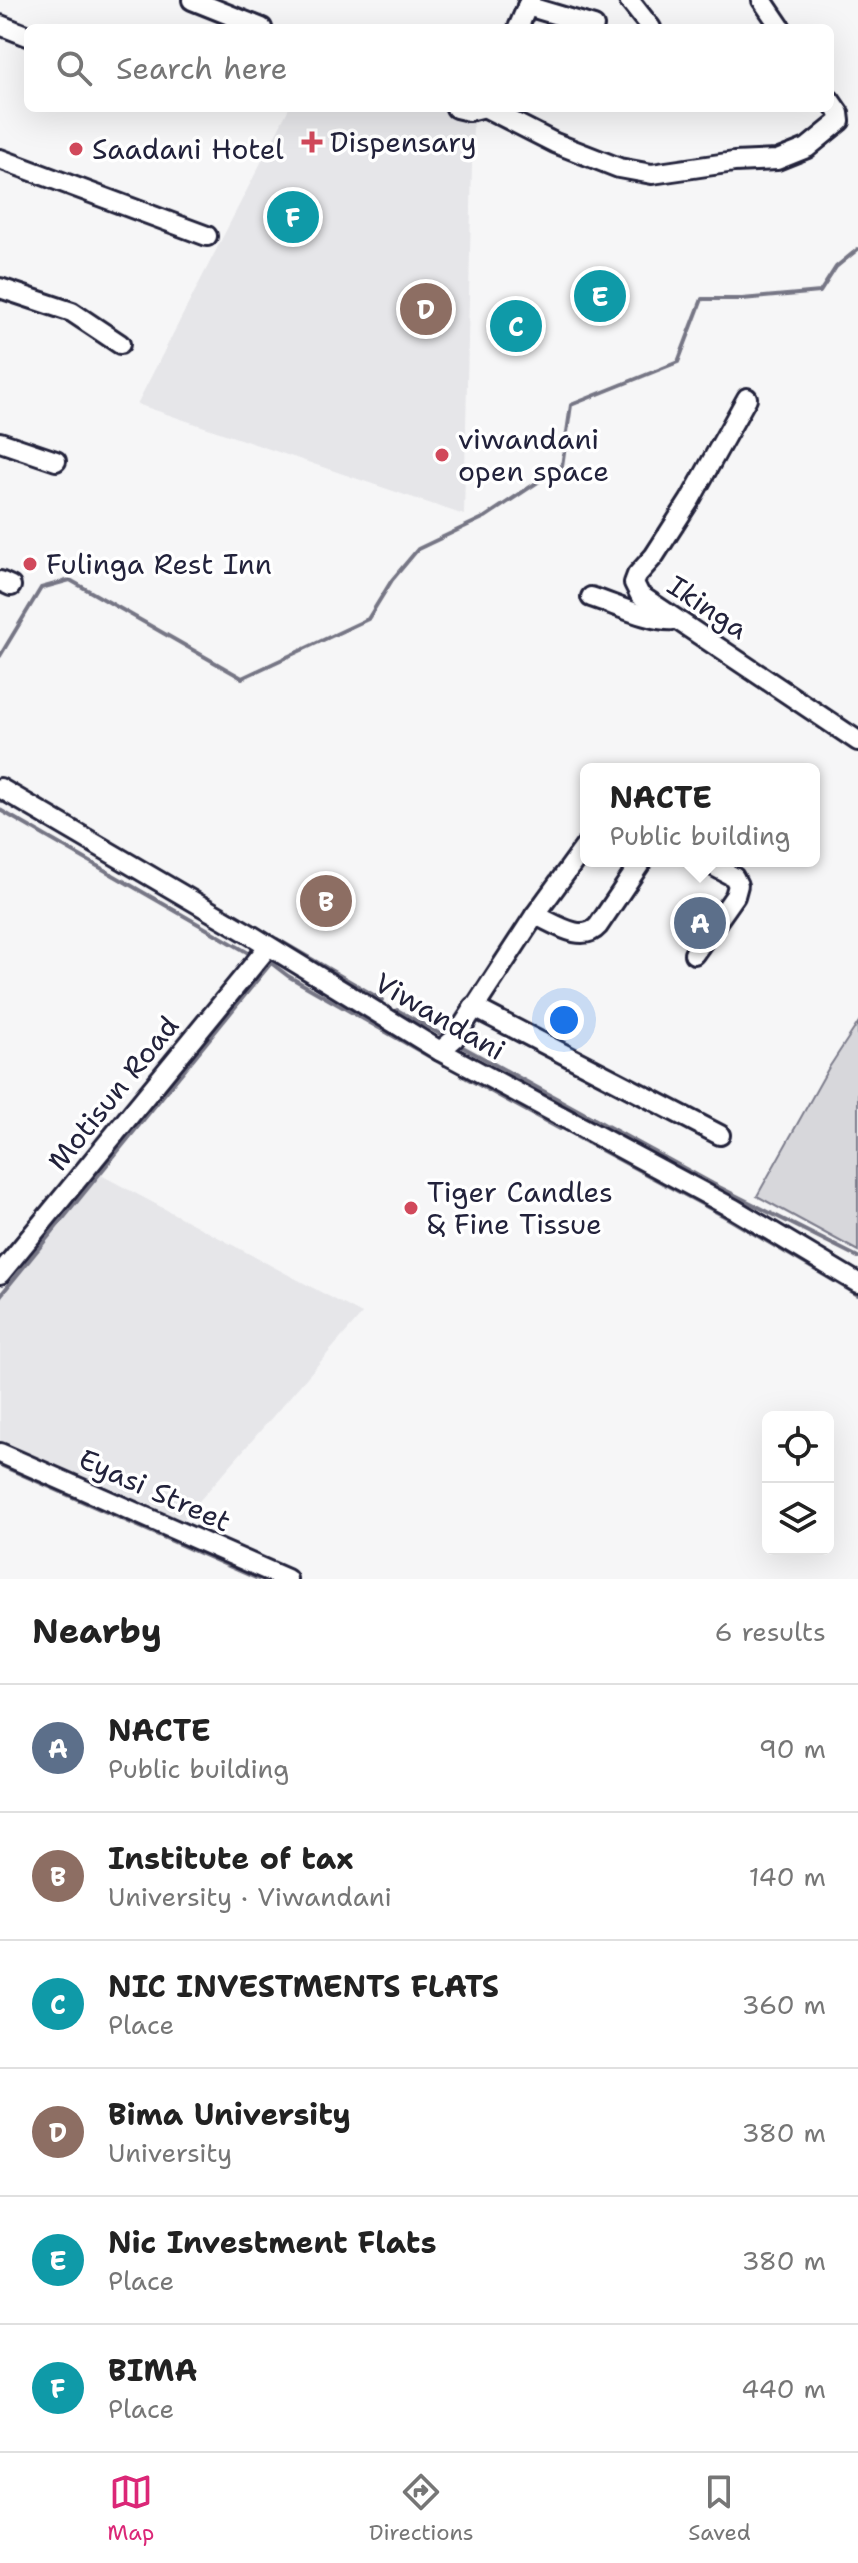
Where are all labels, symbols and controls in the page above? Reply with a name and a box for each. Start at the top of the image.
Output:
search box [24,24,834,112]
icon: search [52,46,96,90]
text: Search here [116,48,287,89]
place label: Dispensary [330,123,477,161]
place label: Saadani Hotel [92,130,284,168]
marker: Dispensary [301,131,323,153]
marker: Saadani Hotel [67,140,85,158]
pin: F [267,187,319,247]
pin: E [574,266,626,326]
pin: D [400,279,452,339]
pin: C [490,296,542,356]
place label: viwandani open space [458,420,609,490]
marker: viwandani open space [433,446,451,464]
place label: Fulinga Rest Inn [46,545,272,583]
marker: Fulinga Rest Inn [21,555,39,573]
street label: Ikinga [660,566,756,648]
popup [580,763,820,867]
text: NACTE [609,777,712,818]
text: Public building [609,818,791,853]
pin: B [300,871,352,931]
pin: A [674,893,726,953]
street label: Viwandani [368,963,512,1069]
your location [544,1000,584,1040]
street label: Motisun Road [39,1008,187,1178]
place label: Tiger Candles & Fine Tissue [427,1173,613,1243]
marker: Tiger Candles & Fine Tissue [402,1199,420,1217]
map controls [762,1411,834,1555]
button: locate [762,1411,834,1483]
street label: Eyasi Street [73,1440,237,1540]
button: layers [762,1483,834,1555]
text: Nearby [32,1608,162,1654]
text: 6 results [714,1614,826,1649]
text: NACTE [108,1710,211,1751]
text: A [48,1731,68,1766]
text: 90 m [759,1731,826,1766]
text: Public building [108,1751,289,1786]
text: Institute of tax [108,1838,353,1879]
text: B [50,1859,66,1894]
text: 140 m [749,1859,826,1894]
text: University · Viwandani [108,1879,392,1914]
text: NIC INVESTMENTS FLATS [108,1966,499,2007]
text: C [50,1987,66,2022]
text: 360 m [741,1987,826,2022]
text: Place [108,2007,174,2042]
text: Bima University [108,2094,351,2135]
text: D [49,2115,67,2150]
text: 380 m [741,2115,826,2150]
text: University [108,2135,232,2170]
text: Nic Investment Flats [108,2222,437,2263]
text: E [49,2243,67,2278]
text: 380 m [741,2243,826,2278]
text: Place [108,2263,174,2298]
text: BIMA [108,2350,197,2391]
text: F [50,2371,66,2406]
text: 440 m [741,2371,826,2406]
text: Place [108,2391,174,2426]
tab: Map [107,2470,154,2547]
tab: Directions [369,2470,474,2547]
tab: Saved [688,2470,751,2547]

